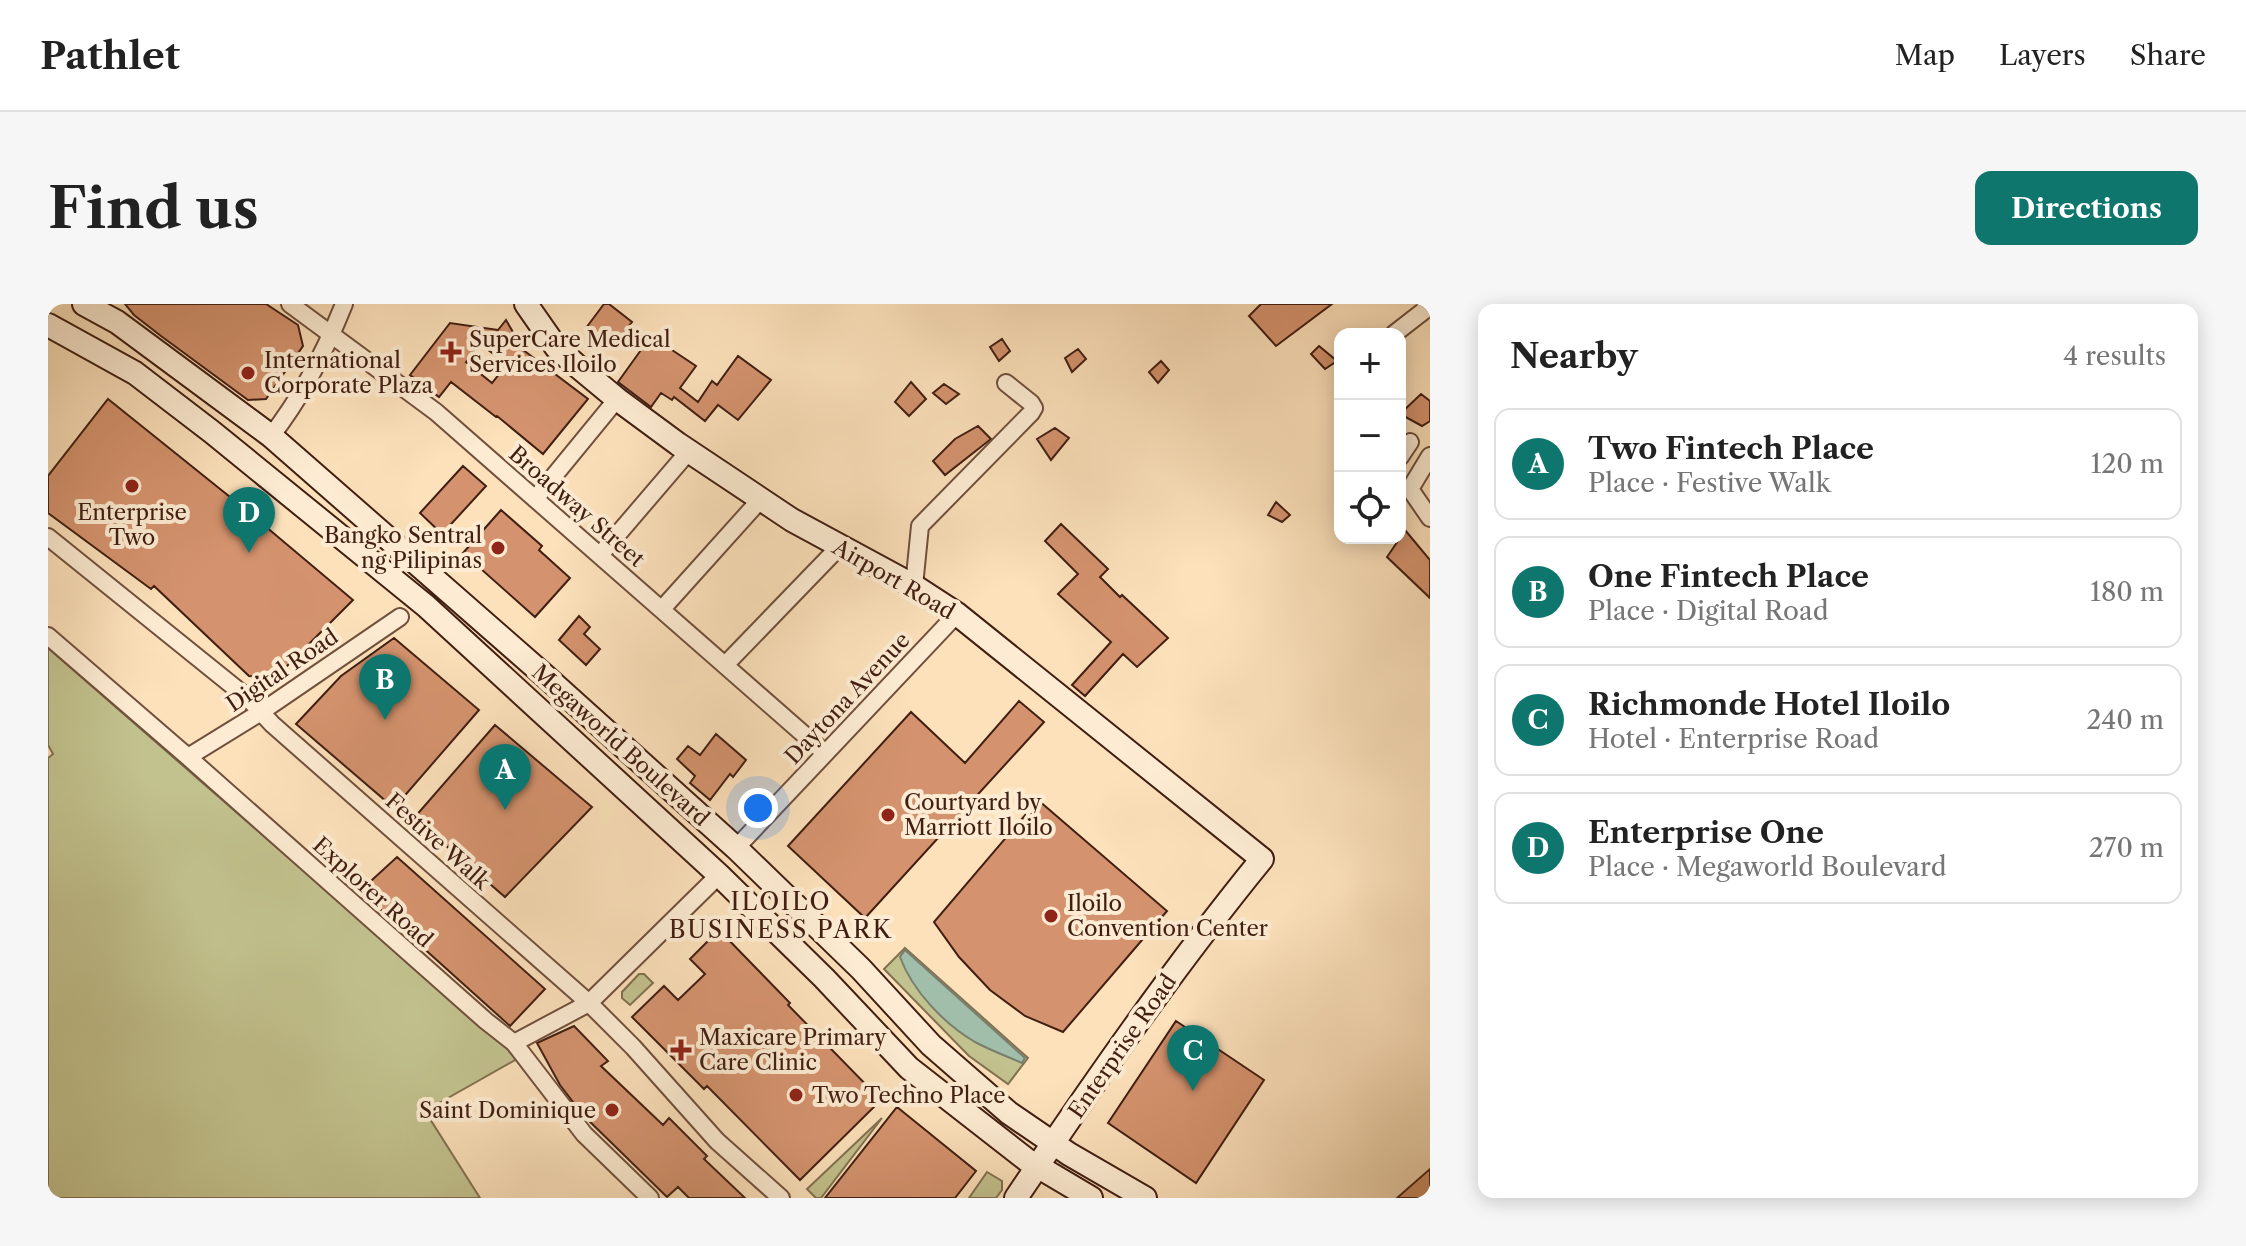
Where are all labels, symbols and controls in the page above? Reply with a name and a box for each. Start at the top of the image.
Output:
text: Pathlet [40,32,180,79]
text: Map [1895,38,1955,72]
text: Layers [1999,38,2086,72]
text: Share [2130,38,2206,72]
button: Directions [1975,171,2198,245]
text: Find us [48,174,259,243]
place label: SuperCare Medical Services Iloilo [469,326,671,378]
map controls [1334,328,1406,544]
button: + [1334,328,1406,400]
text: Nearby [1510,335,1638,377]
text: 4 results [2063,340,2166,372]
marker: SuperCare Medical Services Iloilo [440,341,462,363]
place label: International Corporate Plaza [264,347,433,399]
marker: International Corporate Plaza [239,364,257,382]
button: − [1334,400,1406,472]
text: Two Fintech Place [1588,430,1874,467]
street label: Broadway Street [503,440,650,573]
text: A [1528,448,1548,480]
text: 120 m [2090,448,2164,480]
text: Place · Festive Walk [1588,467,1831,499]
button: locate [1334,472,1406,544]
marker: Enterprise Two [123,477,141,495]
pin: D [223,487,275,553]
place label: Enterprise Two [77,499,187,551]
place label: Bangko Sentral ng Pilipinas [324,522,482,574]
street label: Airport Road [827,533,960,625]
marker: Bangko Sentral ng Pilipinas [489,539,507,557]
text: One Fintech Place [1588,558,1869,595]
text: B [1528,576,1548,608]
text: 180 m [2090,576,2164,608]
text: Place · Digital Road [1588,595,1828,627]
street label: Digital Road [221,623,343,718]
street label: Daytona Avenue [779,627,915,770]
pin: B [359,654,411,720]
street label: Megaworld Boulevard [527,659,715,832]
text: Richmonde Hotel Iloilo [1588,686,1950,723]
text: C [1528,704,1548,736]
text: 240 m [2086,704,2164,736]
text: Hotel · Enterprise Road [1588,723,1879,755]
pin: A [479,744,531,810]
street label: Festive Walk [380,788,496,896]
your location [738,788,778,828]
place label: Courtyard by Marriott Iloilo [904,789,1053,841]
marker: Courtyard by Marriott Iloilo [879,806,897,824]
text: Enterprise One [1588,814,1824,851]
street label: Explorer Road [307,831,438,953]
text: D [1527,832,1549,864]
text: 270 m [2089,832,2164,864]
text: Place · Megaworld Boulevard [1588,851,1946,883]
district label: ILOILO BUSINESS PARK [669,887,893,944]
place label: Iloilo Convention Center [1067,890,1268,942]
marker: Iloilo Convention Center [1042,907,1060,925]
street label: Enterprise Road [1063,969,1182,1124]
place label: Maxicare Primary Care Clinic [699,1024,887,1076]
pin: C [1167,1025,1219,1091]
marker: Maxicare Primary Care Clinic [670,1039,692,1061]
place label: Two Techno Place [812,1082,1006,1109]
marker: Two Techno Place [787,1086,805,1104]
place label: Saint Dominique [419,1097,596,1124]
marker: Saint Dominique [603,1101,621,1119]

